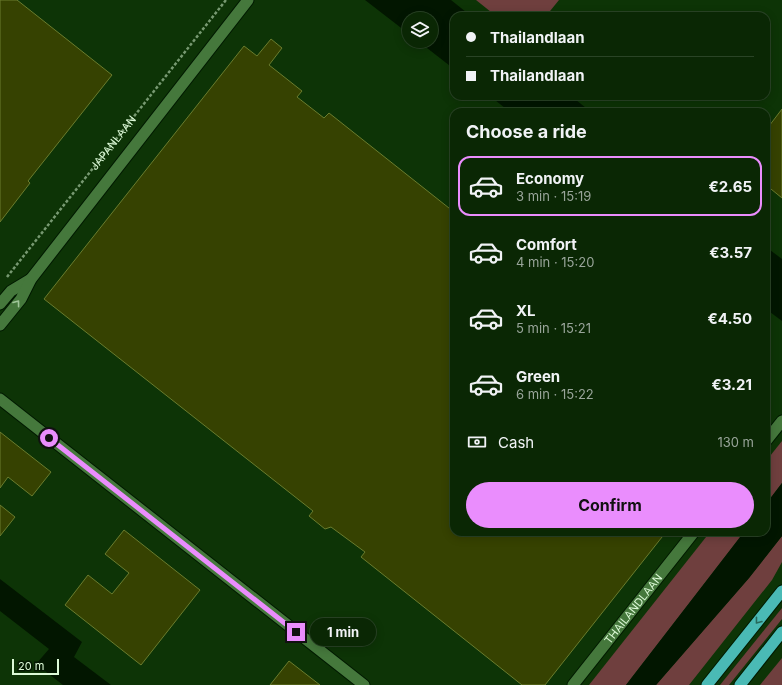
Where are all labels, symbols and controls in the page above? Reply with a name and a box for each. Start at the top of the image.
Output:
map controls [402,12,438,48]
button: layers [402,12,438,48]
text: Thailandlaan [490,28,585,47]
text: Thailandlaan [490,66,585,85]
street label: JAPANLAAN [87,113,139,173]
text: Choose a ride [466,121,587,142]
icon: car [468,168,504,204]
text: Economy [516,169,584,188]
text: €2.65 [708,177,752,196]
text: 3 min · 15:19 [516,188,591,204]
icon: car [468,234,504,270]
text: Comfort [516,235,577,254]
text: €3.57 [709,243,752,262]
text: 4 min · 15:20 [516,254,594,270]
icon: car [468,300,504,336]
one-way arrow [13,301,20,308]
text: XL [516,301,536,320]
text: €4.50 [707,309,752,328]
text: 5 min · 15:21 [516,320,591,336]
icon: car [468,366,504,402]
text: Green [516,367,560,386]
text: €3.21 [711,375,752,394]
text: 6 min · 15:22 [516,386,594,402]
route start [40,429,58,447]
icon: cash [466,431,488,453]
text: Cash [498,433,534,452]
text: 130 m [717,434,754,450]
button: Confirm [466,482,754,528]
street label: THAILANDLAAN [601,571,665,647]
one-way arrow [755,617,762,624]
callout: 1 min [310,618,376,646]
route end [287,623,305,641]
text: 1 min [327,624,359,640]
scale bar [12,657,59,676]
text: 20 m [18,659,44,673]

